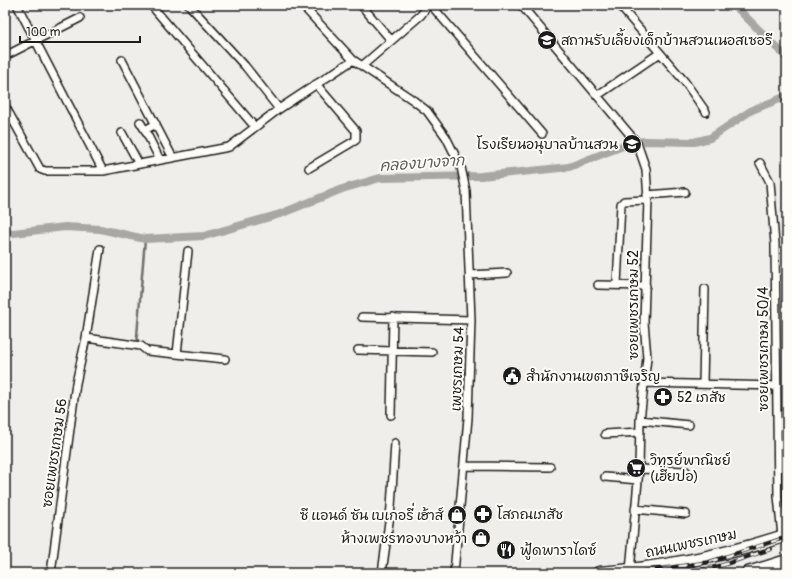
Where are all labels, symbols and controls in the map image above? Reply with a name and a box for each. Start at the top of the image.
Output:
scale bar [20,18,140,44]
text: 100 m [26,25,61,40]
place label: สถานรับเลี้ยงเด็กบ้านสวนเนอสเซอรี [561,28,773,49]
school or university icon: สถานรับเลี้ยงเด็กบ้านสวนเนอสเซอรี [536,29,558,51]
school or university icon: โรงเรียนอนุบาลบ้านสวน [621,133,643,155]
place label: โรงเรียนอนุบาลบ้านสวน [477,135,619,154]
water label: คลองบางจาก [379,151,466,176]
street label: ซอยเพชรเกษม 52 [625,250,642,360]
street label: ซอยเพชรเกษม 50/4 [755,287,772,411]
street label: เพชรเกษม 54 [448,327,467,412]
public building icon: สำนักงานเขตภาษีเจริญ [501,365,523,387]
place label: สำนักงานเขตภาษีเจริญ [526,368,660,385]
pharmacy icon: 52 เภสัช [652,386,674,408]
place label: 52 เภสัช [677,389,726,406]
street label: ซอยเพชรเกษม 56 [38,397,71,509]
place label: วิทูรย์พาณิชย์ (เฮียปอ) [649,451,731,485]
supermarket icon: วิทูรย์พาณิชย์ (เฮียปอ) [625,457,647,479]
place label: ซี แอนด์ ซัน เบเกอรี่ เฮ้าส์ [300,502,444,524]
pharmacy icon: โสภณเภสัช [472,503,494,525]
shop icon: ซี แอนด์ ซัน เบเกอรี่ เฮ้าส์ [446,504,468,526]
place label: โสภณเภสัช [497,505,563,523]
street label: ถนนเพชรเกษม [644,525,738,561]
shop icon: ห้างเพชรทองบางหว้า [470,527,492,549]
place label: ห้างเพชรทองบางหว้า [341,530,467,547]
restaurant icon: ฟู้ดพาราไดซ์ [495,539,517,561]
place label: ฟู้ดพาราไดซ์ [520,541,597,560]

